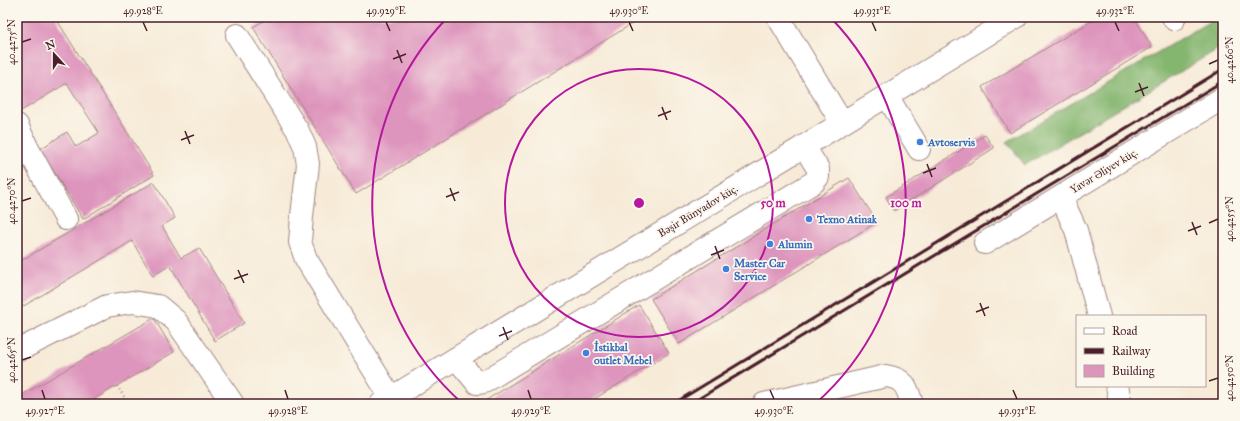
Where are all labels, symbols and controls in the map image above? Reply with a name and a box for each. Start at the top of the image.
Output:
text: 49.928°E [123,5,163,17]
text: 49.929°E [366,5,406,17]
text: 49.930°E [610,5,649,17]
text: 49.931°E [853,5,891,17]
text: 49.932°E [1096,5,1134,17]
text: 40.4275°N [6,19,18,65]
north arrow [34,34,74,74]
text: 40.4260°N [1224,36,1236,84]
text: N [44,37,58,53]
place label: Avtoservis [927,136,975,149]
marker: Avtoservis [915,137,925,147]
street label: Yavər Əliyev küç. [1068,146,1140,196]
text: 40.4270°N [6,177,18,225]
street label: Bəşir Bünyadov küç. [656,182,740,240]
centre of rings [632,196,646,210]
text: 50 m [760,196,787,210]
text: 100 m [890,196,923,210]
text: 40.4255°N [1224,196,1236,242]
place label: Texno Atinak [816,213,878,226]
marker: Texno Atinak [804,214,814,224]
place label: Alumin [777,238,812,251]
marker: Alumin [765,239,775,249]
place label: Master Car Service [734,257,786,283]
marker: Master Car Service [721,264,731,274]
legend [1076,315,1206,387]
text: Road [1112,324,1138,338]
text: 40.4265°N [6,337,18,383]
place label: İstikbal outlet Mebel [594,340,653,367]
text: Railway [1112,344,1151,358]
marker: İstikbal outlet Mebel [581,348,591,358]
text: 40.4250°N [1224,354,1236,401]
text: Building [1112,364,1155,379]
text: 49.927°E [25,405,65,417]
text: 49.928°E [268,405,308,417]
text: 49.929°E [511,405,551,417]
text: 49.930°E [755,405,794,417]
text: 49.931°E [998,405,1036,417]

